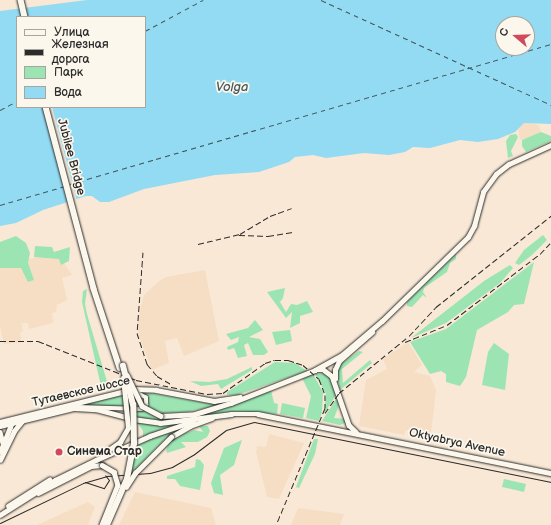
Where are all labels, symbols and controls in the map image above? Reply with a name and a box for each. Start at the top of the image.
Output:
legend [16,16,146,108]
north arrow [495,16,535,56]
text: Улица [54,25,90,40]
text: С [497,27,512,38]
text: Железная дорога [52,37,109,67]
text: Парк [54,65,83,80]
water label: Volga [216,79,248,95]
text: Вода [54,85,82,100]
street label: Jubilee Bridge [54,117,88,197]
street label: Тутаевское шоссе [31,374,131,410]
street label: Oktyabrya Avenue [408,426,506,460]
place label: Синема Стар [67,445,142,459]
marker: Синема Стар [54,447,64,457]

